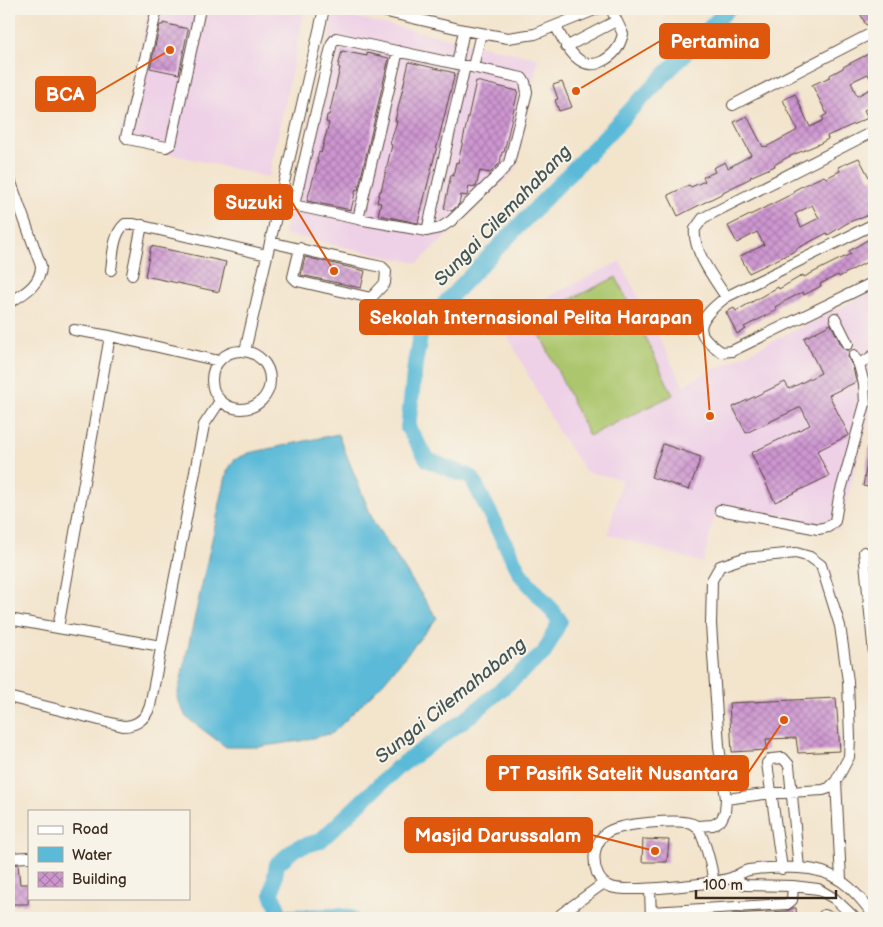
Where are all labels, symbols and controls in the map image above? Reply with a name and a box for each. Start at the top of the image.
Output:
callout: Pertamina [660,24,769,58]
text: Pertamina [670,31,760,54]
callout: BCA [36,77,95,111]
text: BCA [46,84,85,107]
water label: Sungai Cilemahabang [430,140,577,292]
callout: Suzuki [215,185,292,219]
text: Suzuki [226,192,282,215]
callout: Sekolah Internasional Pelita Harapan [360,300,702,334]
text: Sekolah Internasional Pelita Harapan [370,307,692,330]
water label: Sungai Cilemahabang [371,633,531,769]
callout: PT Pasifik Satelit Nusantara [487,756,748,790]
text: PT Pasifik Satelit Nusantara [498,763,738,786]
legend [28,810,190,900]
callout: Masjid Darussalam [405,818,592,852]
text: Road [72,820,108,839]
text: Masjid Darussalam [415,825,581,848]
text: Water [72,846,112,865]
scale bar [696,867,836,899]
text: Building [72,870,127,889]
text: 100 m [703,876,743,895]

